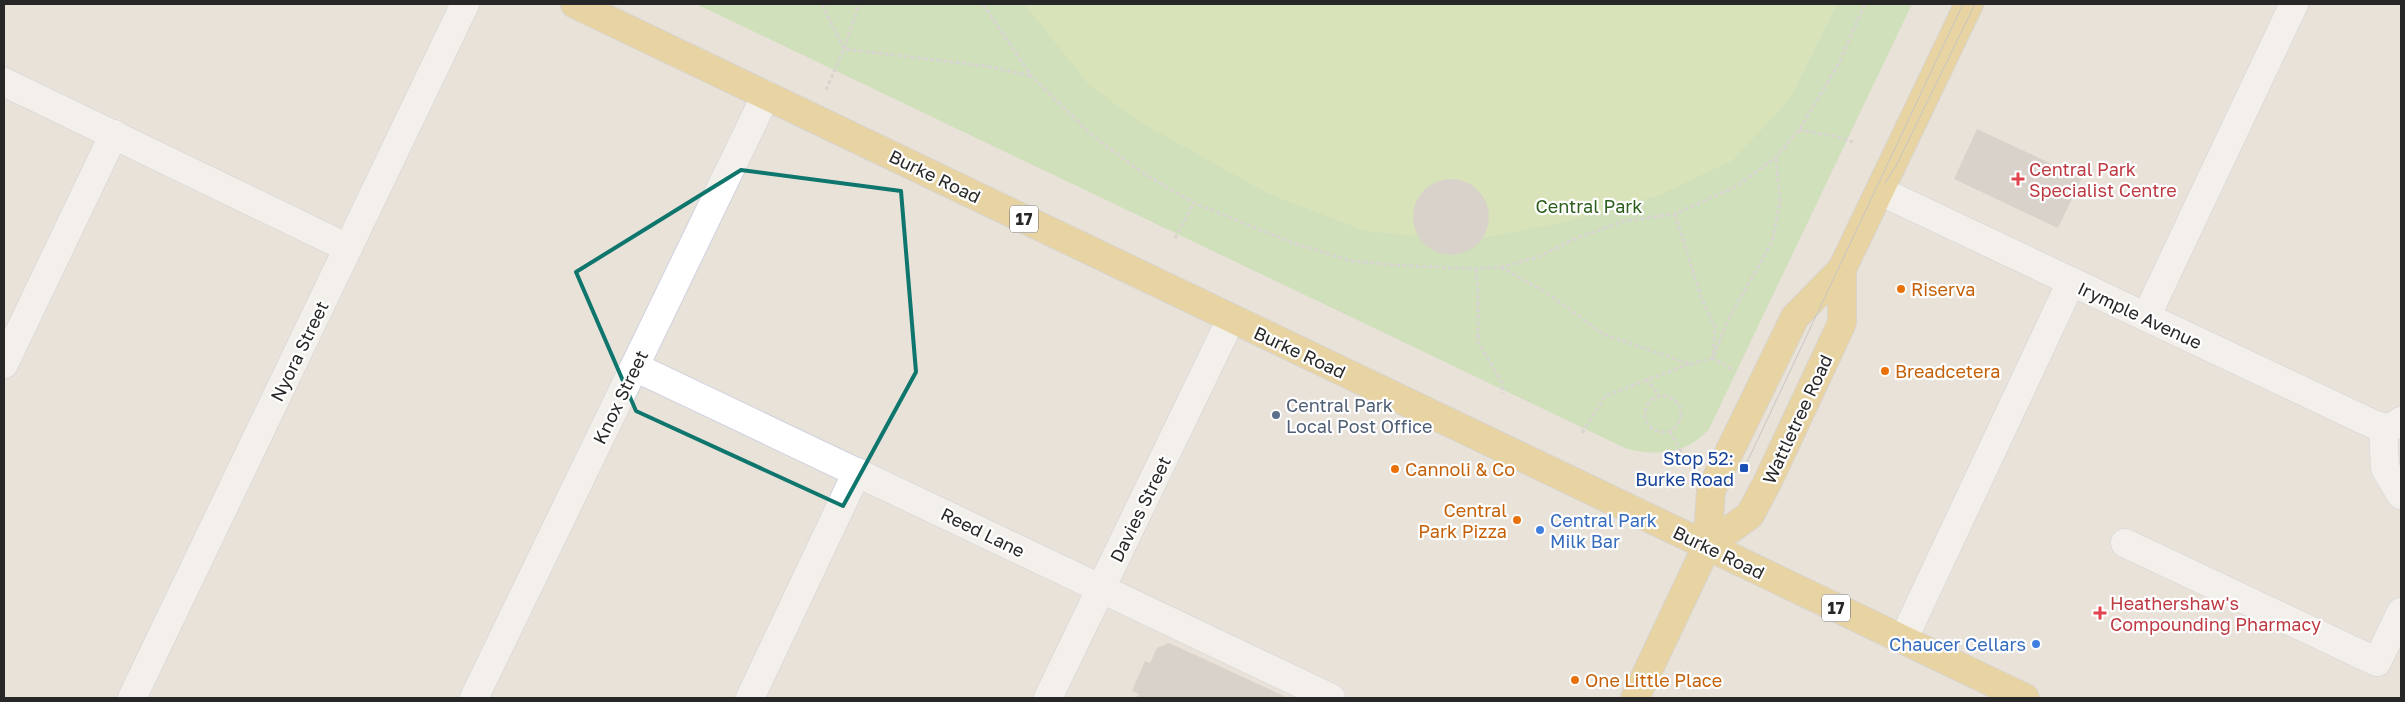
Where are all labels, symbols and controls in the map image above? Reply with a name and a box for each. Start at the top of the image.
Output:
street label: Burke Road [886,144,984,208]
place label: Central Park Specialist Centre [2029,158,2177,201]
marker: Central Park Specialist Centre [2011,172,2025,186]
park label: Central Park [1535,195,1643,217]
road number: 17 [1010,205,1038,232]
street label: Irymple Avenue [2074,277,2206,353]
place label: Riserva [1911,278,1975,300]
marker: Riserva [1895,283,1907,295]
street label: Nyora Street [265,297,333,405]
street label: Burke Road [1251,321,1349,383]
street label: Knox Street [588,347,652,447]
street label: Wattletree Road [1757,351,1837,487]
place label: Breadcetera [1895,360,2000,382]
marker: Breadcetera [1879,365,1891,377]
place label: Central Park Local Post Office [1286,394,1432,437]
marker: Central Park Local Post Office [1270,409,1282,421]
place label: Stop 52: Burke Road [1635,447,1734,490]
street label: Davies Street [1105,452,1175,566]
place label: Cannoli & Co [1405,458,1515,480]
marker: Stop 52: Burke Road [1738,462,1750,474]
marker: Cannoli & Co [1389,463,1401,475]
place label: Central Park Pizza [1418,499,1507,542]
street label: Reed Lane [937,502,1029,562]
place label: Central Park Milk Bar [1550,509,1657,552]
marker: Central Park Pizza [1511,514,1523,526]
street label: Burke Road [1670,520,1768,584]
marker: Central Park Milk Bar [1534,524,1546,536]
place label: Heathershaw's Compounding Pharmacy [2110,592,2321,635]
road number: 17 [1822,594,1850,622]
marker: Heathershaw's Compounding Pharmacy [2094,607,2106,619]
place label: Chaucer Cellars [1889,633,2026,655]
marker: Chaucer Cellars [2030,638,2042,650]
place label: One Little Place [1585,669,1722,691]
marker: One Little Place [1569,674,1581,686]

